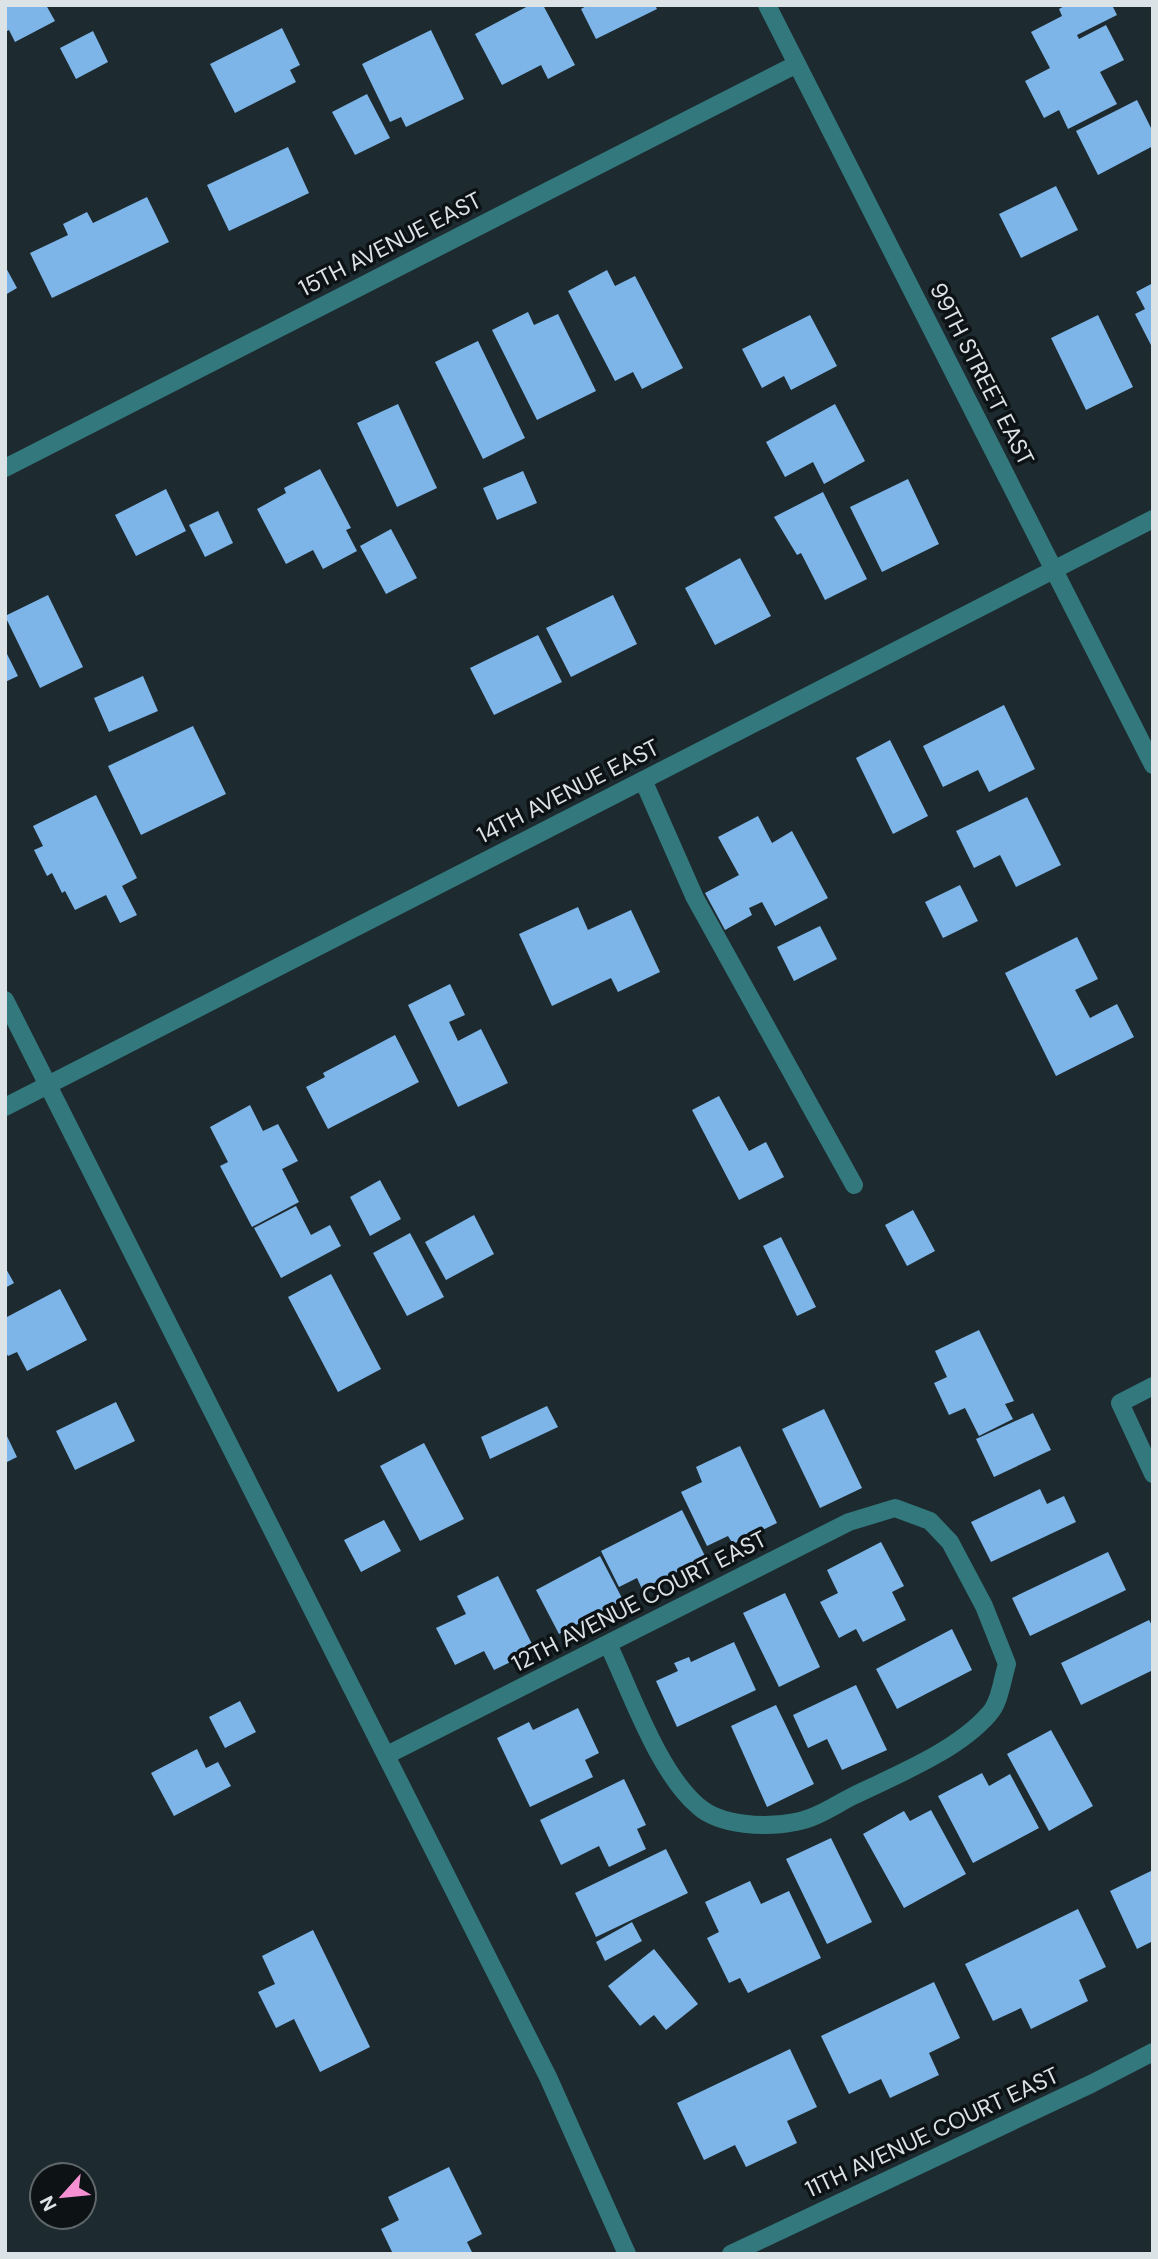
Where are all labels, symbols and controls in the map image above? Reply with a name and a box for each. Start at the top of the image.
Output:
street label: 15TH AVENUE EAST [294,185,486,303]
street label: 99TH STREET EAST [923,277,1041,471]
street label: 14TH AVENUE EAST [472,732,664,850]
street label: 12TH AVENUE COURT EAST [506,1524,772,1678]
street label: 11TH AVENUE COURT EAST [800,2060,1064,2204]
north arrow [28,2161,98,2231]
text: N [34,2192,63,2215]

